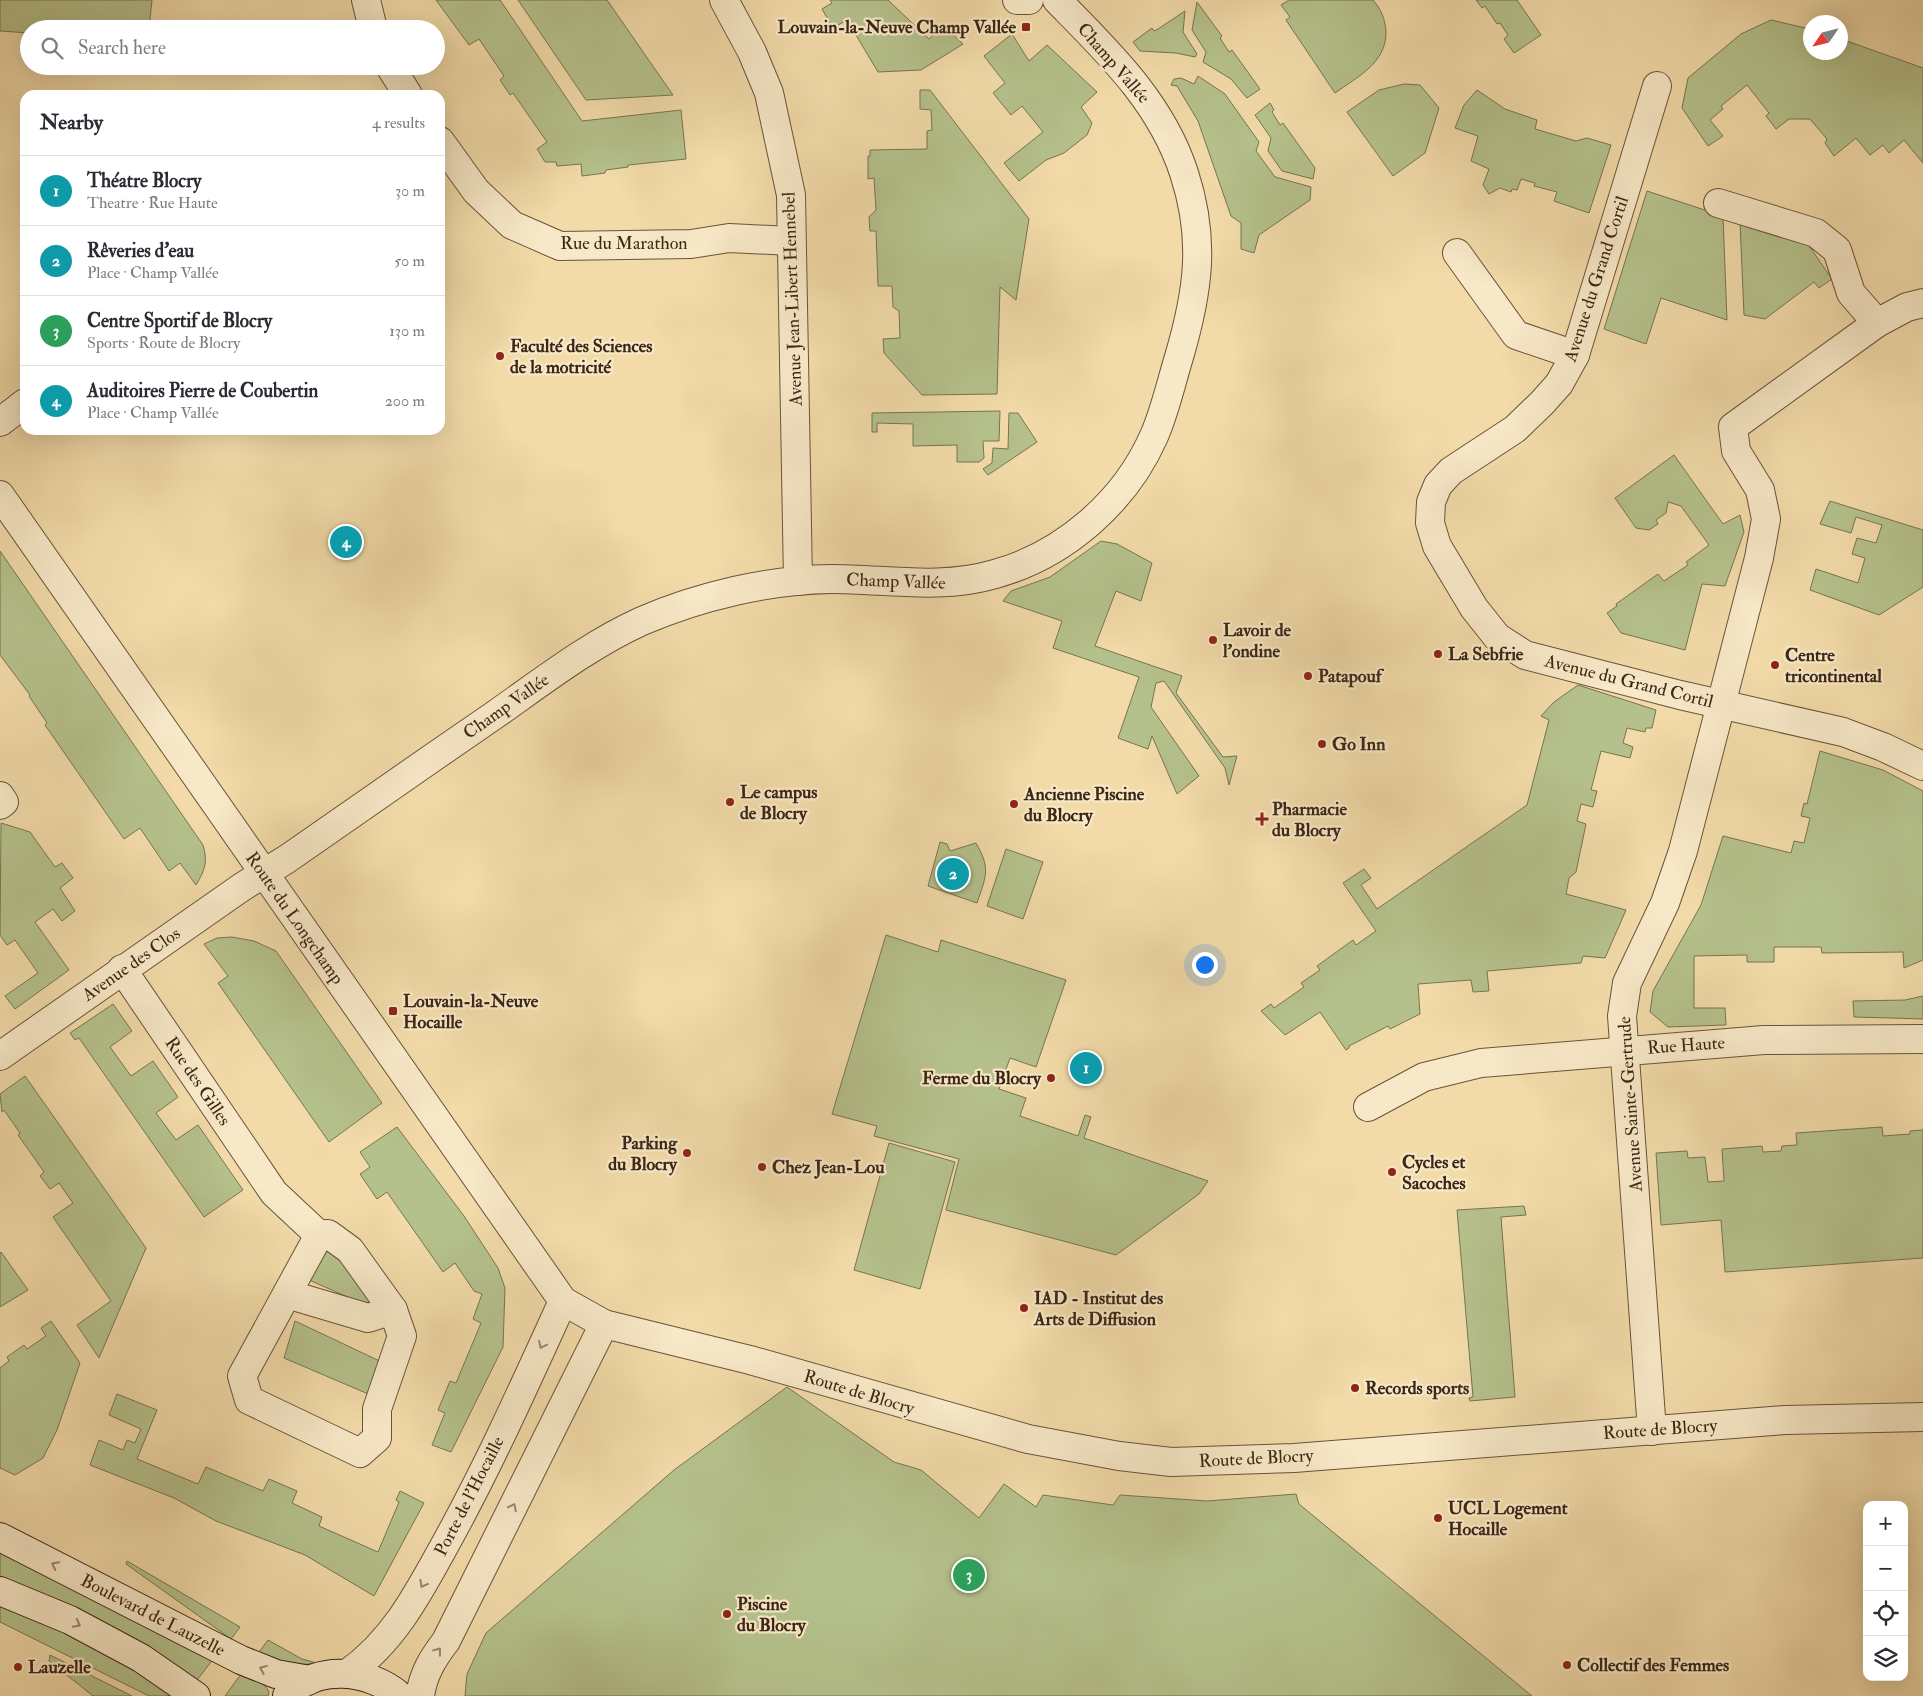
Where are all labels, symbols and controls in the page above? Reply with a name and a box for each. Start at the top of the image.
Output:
north arrow [1803,15,1848,60]
place label: Louvain-la-Neuve Champ Vallée [777,16,1016,39]
street label: Champ Vallée [1072,18,1155,109]
search box [20,20,445,75]
marker: Louvain-la-Neuve Champ Vallée [1020,21,1032,33]
icon: search [38,34,66,62]
text: Search here [78,36,166,60]
text: Nearby [40,109,103,136]
text: 4 results [372,113,425,133]
text: Théatre Blocry [87,169,201,193]
text: 1 [53,181,59,201]
text: 30 m [395,181,425,201]
street label: Avenue Jean-Libert Hennebel [777,191,808,407]
text: Theatre · Rue Haute [87,193,218,213]
street label: Avenue du Grand Cortil [1559,193,1634,366]
street label: Rue du Marathon [560,232,688,255]
text: Rêveries d'eau [87,239,194,263]
text: 2 [52,251,60,271]
text: 50 m [394,251,425,271]
text: Place · Champ Vallée [87,263,219,283]
text: Centre Sportif de Blocry [87,309,272,333]
text: 3 [53,321,59,341]
text: 130 m [389,321,425,341]
text: Sports · Route de Blocry [87,333,240,353]
place label: Faculté des Sciences de la motricité [510,335,652,379]
marker: Faculté des Sciences de la motricité [494,350,506,362]
text: Auditoires Pierre de Coubertin [87,379,318,403]
text: 4 [52,391,60,411]
text: 200 m [385,391,425,411]
text: Place · Champ Vallée [87,403,219,423]
pin: 4 [330,523,362,561]
street label: Champ Vallée [846,568,947,595]
place label: Lavoir de l’ondine [1222,619,1292,663]
marker: Lavoir de l’ondine [1207,634,1219,646]
place label: La Sebfrie [1448,643,1524,666]
place label: Centre tricontinental [1785,644,1882,688]
marker: La Sebfrie [1432,648,1444,660]
street label: Avenue du Grand Cortil [1541,649,1716,714]
marker: Centre tricontinental [1769,659,1781,671]
place label: Patapouf [1318,665,1385,688]
street label: Champ Vallée [459,668,554,744]
marker: Patapouf [1302,670,1314,682]
place label: Go Inn [1332,733,1386,756]
marker: Go Inn [1316,738,1328,750]
place label: Le campus de Blocry [740,781,817,825]
place label: Ancienne Piscine du Blocry [1023,783,1145,827]
marker: Le campus de Blocry [724,796,736,808]
marker: Ancienne Piscine du Blocry [1008,798,1020,810]
place label: Pharmacie du Blocry [1272,798,1347,842]
marker: Pharmacie du Blocry [1256,813,1268,825]
street label: Route du Longchamp [240,847,349,989]
pin: 2 [937,855,969,893]
street label: Avenue des Clos [77,922,185,1007]
your location [1192,952,1218,978]
place label: Louvain-la-Neuve Hocaille [403,990,539,1034]
marker: Louvain-la-Neuve Hocaille [387,1005,399,1017]
street label: Avenue Sainte-Gertrude [1613,1015,1648,1193]
street label: Rue Haute [1646,1031,1726,1060]
street label: Rue des Gilles [159,1032,236,1130]
pin: 1 [1070,1049,1102,1087]
place label: Ferme du Blocry [922,1067,1042,1090]
marker: Ferme du Blocry [1045,1072,1057,1084]
place label: Parking du Blocry [608,1132,678,1176]
marker: Parking du Blocry [681,1147,693,1159]
place label: Cycles et Sacoches [1402,1151,1466,1195]
place label: Chez Jean-Lou [772,1156,885,1179]
marker: Chez Jean-Lou [756,1161,768,1173]
marker: Cycles et Sacoches [1386,1166,1398,1178]
place label: IAD - Institut des Arts de Diffusion [1033,1287,1163,1331]
marker: IAD - Institut des Arts de Diffusion [1018,1302,1030,1314]
one-way arrow [538,1340,549,1349]
street label: Route de Blocry [801,1365,918,1421]
place label: Records sports [1365,1377,1469,1400]
marker: Records sports [1349,1382,1361,1394]
street label: Route de Blocry [1602,1414,1719,1445]
street label: Porte de l'Hocaille [429,1432,510,1560]
street label: Route de Blocry [1198,1444,1315,1473]
place label: UCL Logement Hocaille [1448,1497,1568,1541]
map controls [1863,1501,1908,1681]
button: + [1863,1501,1908,1546]
one-way arrow [507,1503,517,1512]
marker: UCL Logement Hocaille [1432,1512,1444,1524]
button: − [1863,1546,1908,1591]
pin: 3 [953,1556,985,1594]
one-way arrow [51,1561,60,1571]
street label: Boulevard de Lauzelle [77,1569,229,1662]
one-way arrow [419,1579,429,1588]
button: locate [1863,1591,1908,1636]
place label: Piscine du Blocry [737,1593,807,1637]
marker: Piscine du Blocry [721,1608,733,1620]
one-way arrow [72,1618,81,1628]
button: layers [1863,1636,1908,1681]
one-way arrow [432,1648,440,1657]
place label: Collectif des Femmes [1577,1654,1729,1677]
place label: Lauzelle [28,1656,91,1679]
marker: Collectif des Femmes [1561,1659,1573,1671]
marker: Lauzelle [12,1661,24,1673]
one-way arrow [259,1664,268,1675]

